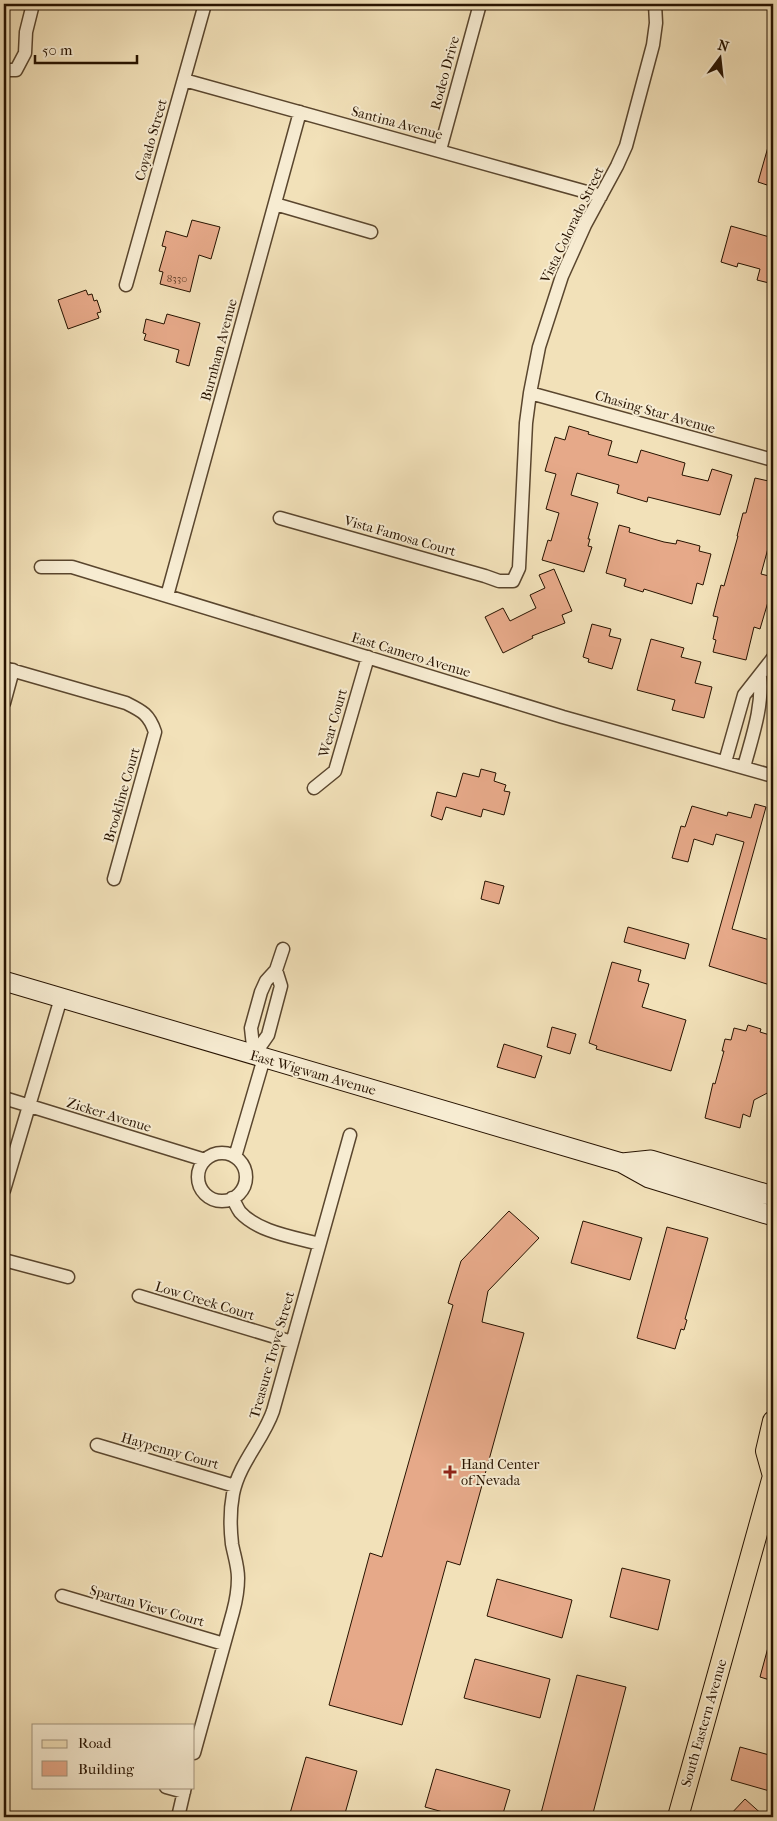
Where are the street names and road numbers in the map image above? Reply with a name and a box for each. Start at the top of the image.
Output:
street label: Rodeo Drive [427,34,463,112]
street label: Coyado Street [131,97,171,183]
street label: Santina Avenue [350,103,445,143]
street label: Vista Colorado Street [536,164,608,287]
street label: Burnham Avenue [197,297,241,403]
street label: Chasing Star Avenue [593,387,717,437]
street label: Vista Famosa Court [341,512,458,560]
street label: East Camero Avenue [349,629,473,681]
street label: Wear Court [315,687,351,760]
street label: Brookline Court [100,746,144,844]
street label: East Wigwam Avenue [248,1047,378,1099]
street label: Zicker Avenue [65,1094,153,1136]
street label: Low Creek Court [153,1278,257,1324]
street label: Treasure Trove Street [246,1289,298,1421]
street label: Haypenny Court [119,1429,221,1473]
street label: Spartan View Court [88,1581,206,1631]
street label: South Eastern Avenue [678,1657,730,1789]

